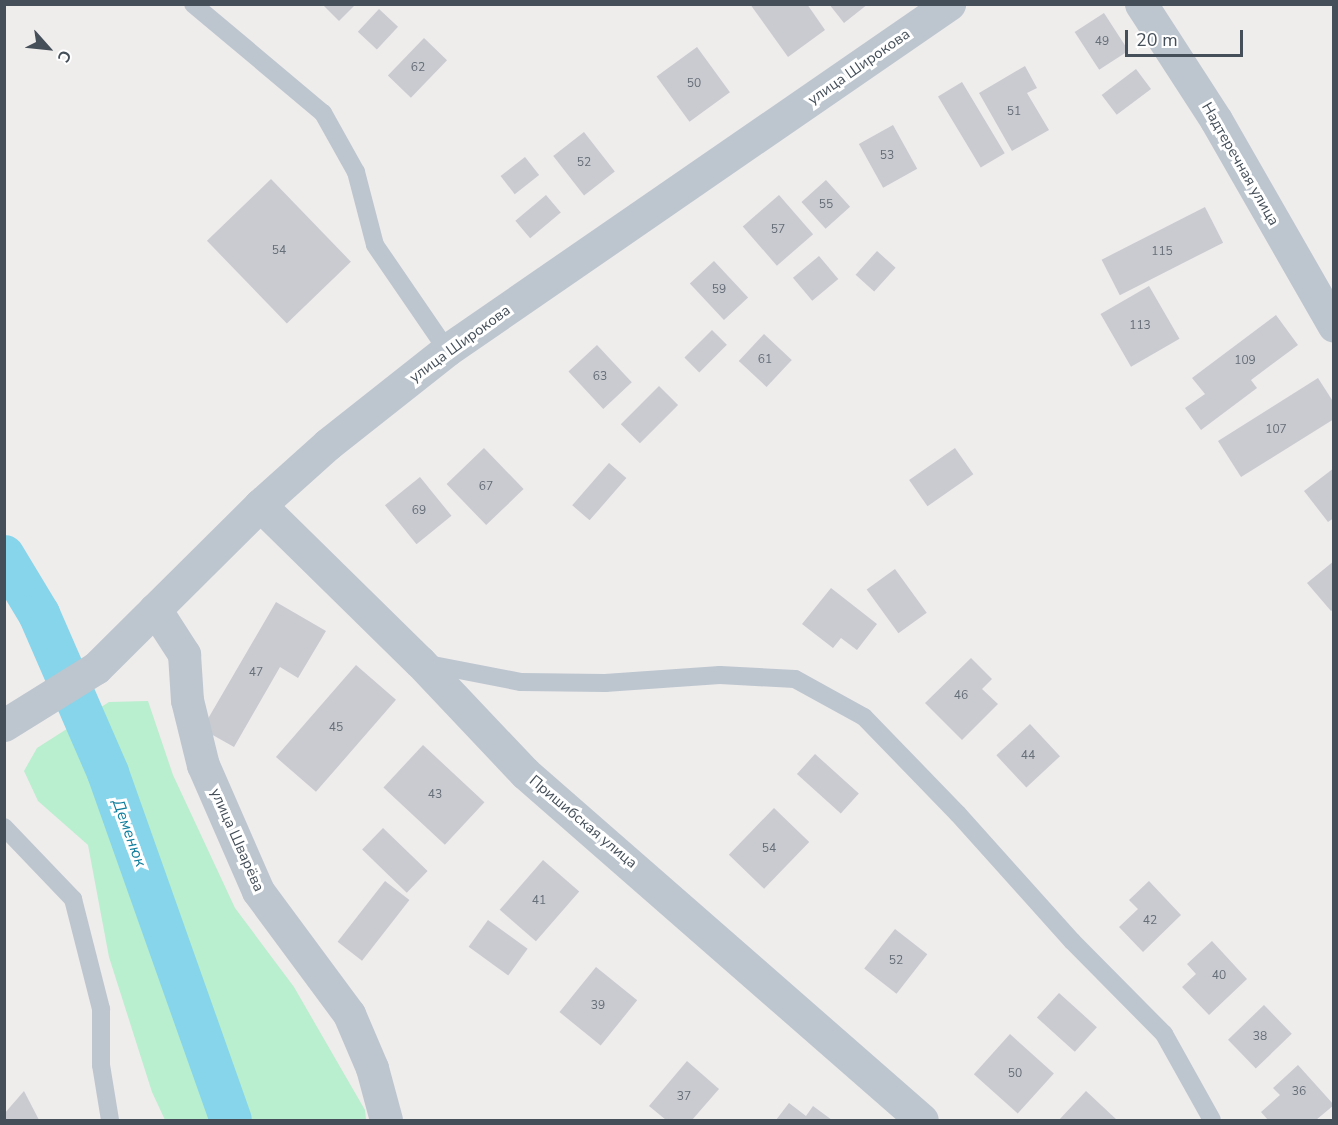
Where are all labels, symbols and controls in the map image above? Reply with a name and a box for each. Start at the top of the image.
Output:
north arrow [18,18,78,78]
scale bar [1128,18,1246,56]
street label: улица Широкова [805,25,913,109]
text: 20 m [1136,28,1178,52]
house number: 49 [1095,35,1109,49]
text: С [52,46,76,66]
house number: 62 [411,61,425,75]
house number: 50 [687,77,701,91]
street label: Надтеречная улица [1197,99,1283,229]
house number: 51 [1007,105,1021,119]
house number: 53 [880,149,894,163]
house number: 52 [577,156,591,170]
house number: 55 [819,198,833,212]
house number: 57 [771,223,785,237]
house number: 54 [272,244,286,258]
house number: 115 [1151,245,1173,259]
house number: 59 [712,283,726,297]
street label: улица Широкова [406,301,514,387]
house number: 113 [1129,319,1151,333]
house number: 61 [758,353,772,367]
house number: 109 [1234,354,1256,368]
house number: 63 [593,370,607,384]
house number: 107 [1265,423,1287,437]
house number: 67 [479,480,493,494]
house number: 69 [412,504,426,518]
house number: 47 [249,666,263,680]
house number: 46 [954,689,968,703]
house number: 45 [329,721,343,735]
house number: 44 [1021,749,1035,763]
street label: Пришибская улица [525,772,641,872]
street label: улица Шварёва [206,786,268,894]
house number: 43 [428,788,442,802]
water label: Деменюк [108,797,150,869]
house number: 54 [762,842,776,856]
house number: 41 [532,894,546,908]
house number: 42 [1143,914,1157,928]
house number: 52 [889,954,903,968]
house number: 40 [1212,969,1226,983]
house number: 39 [591,999,605,1013]
house number: 38 [1253,1030,1267,1044]
house number: 50 [1008,1067,1022,1081]
house number: 36 [1292,1085,1306,1099]
house number: 37 [677,1090,691,1104]

